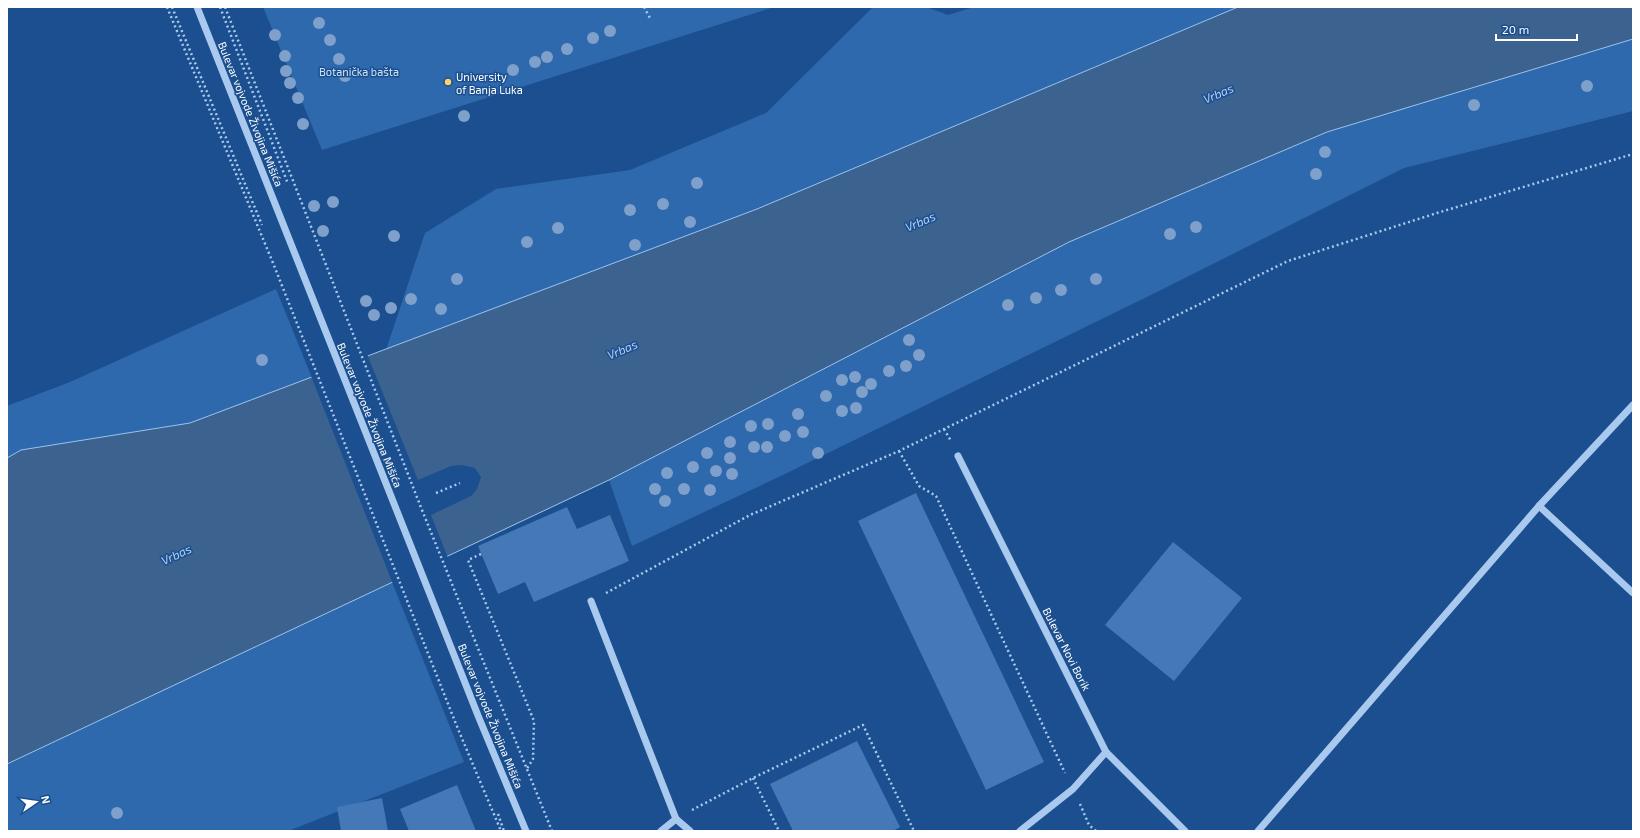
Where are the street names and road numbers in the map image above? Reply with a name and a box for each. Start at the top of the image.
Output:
street label: Bulevar vojvode Živojina Mišića [215,40,286,189]
street label: Bulevar vojvode Živojina Mišića [334,341,405,490]
street label: Bulevar Novi Borik [1040,605,1094,693]
street label: Bulevar vojvode Živojina Mišića [455,642,526,791]

